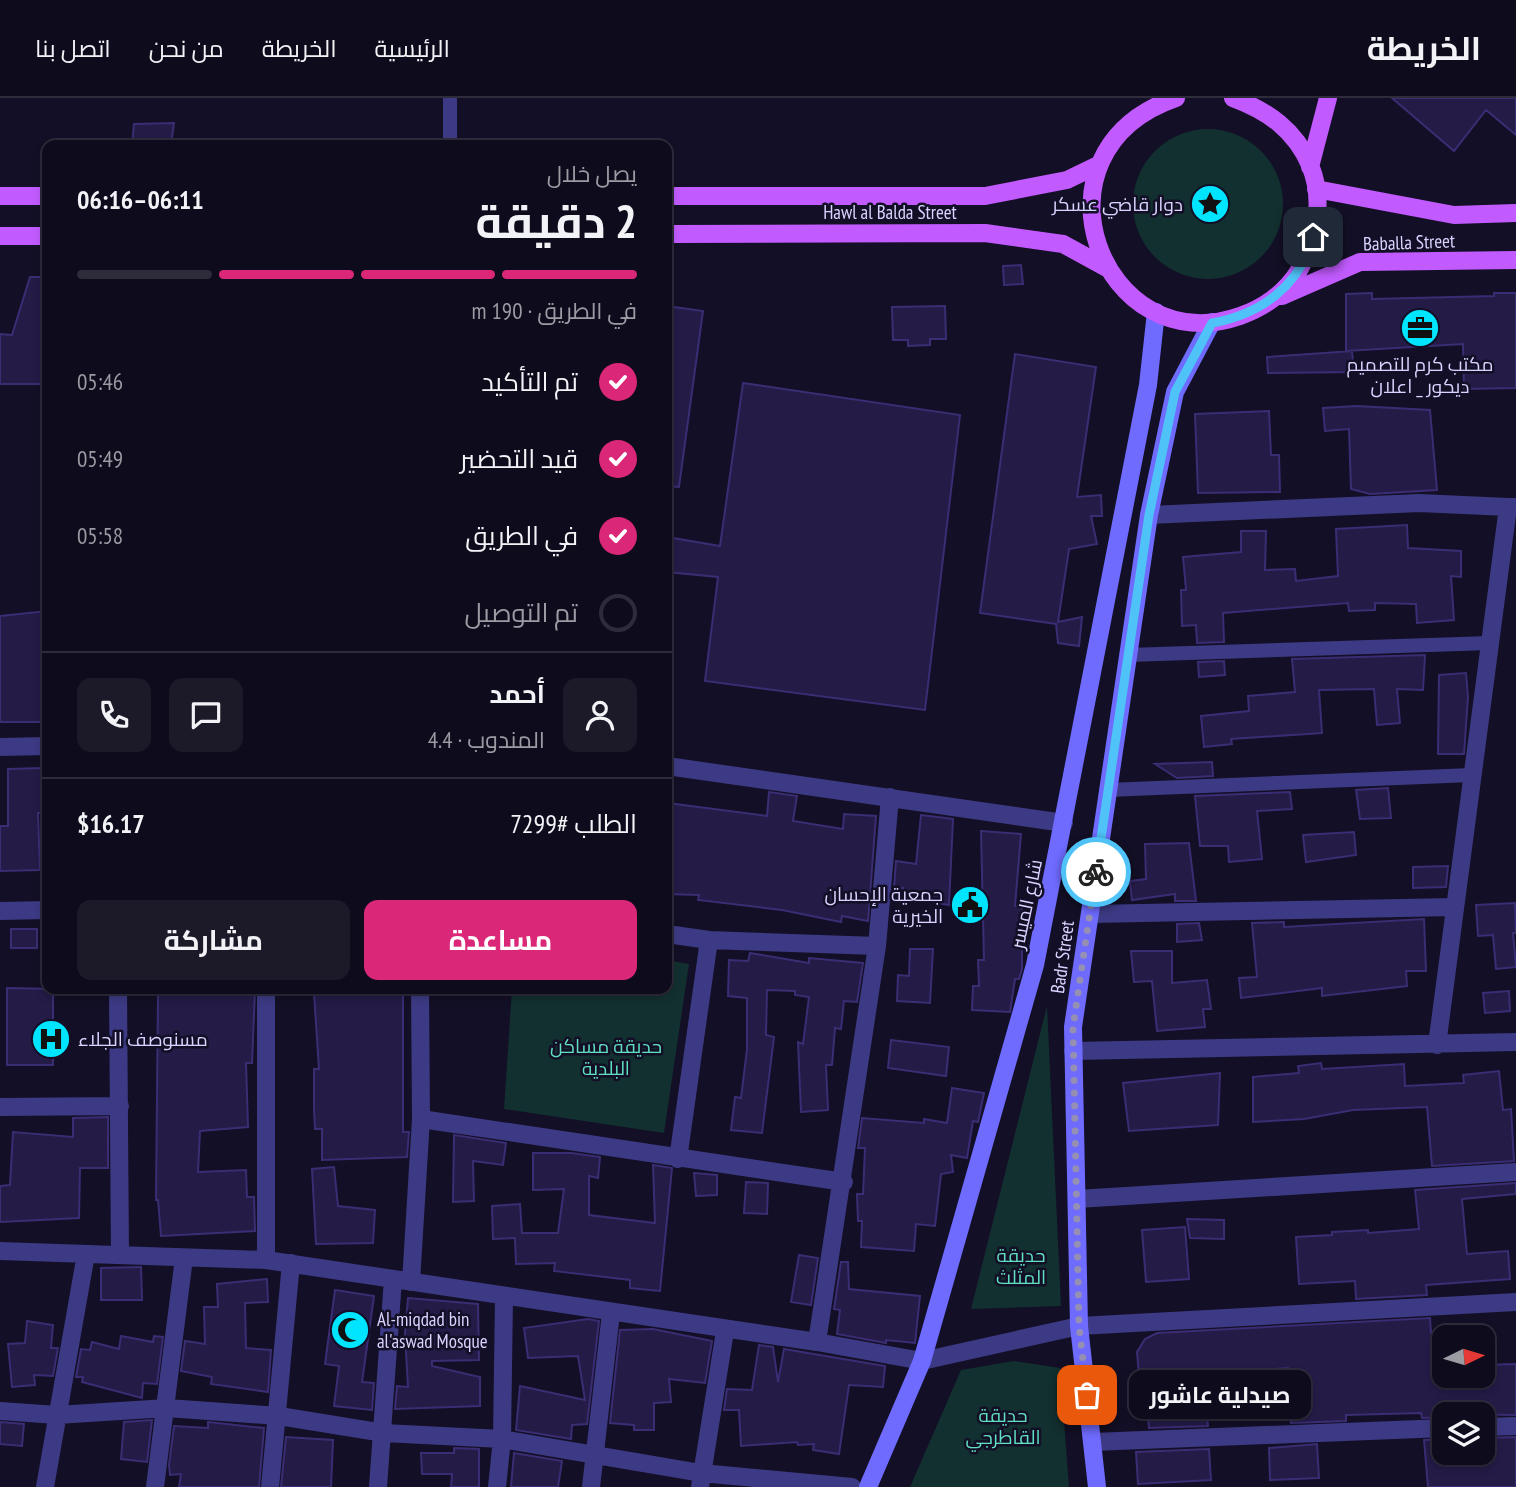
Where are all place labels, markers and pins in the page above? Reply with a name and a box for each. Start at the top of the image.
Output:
place icon: دوار قاضي عسكر [1189,183,1231,225]
place label: دوار قاضي عسكر [1051,192,1183,219]
pin [1283,207,1343,267]
office icon: مكتب كرم للتصميم ديكور _ اعلان [1399,307,1441,349]
place label: مكتب كرم للتصميم ديكور _ اعلان [1346,352,1494,398]
place label: جمعية الإحسان الخيرية [824,882,943,928]
public building icon: جمعية الإحسان الخيرية [949,884,991,926]
hospital icon: مسنوصف الجلاء [30,1018,72,1060]
place label: مسنوصف الجلاء [78,1027,208,1051]
place label: Al-miqdad bin al'aswad Mosque [377,1307,488,1353]
mosque icon: Al-miqdad bin al'aswad Mosque [329,1309,371,1351]
pin [1057,1365,1117,1425]
callout: صيدلية عاشور [1129,1370,1311,1420]

